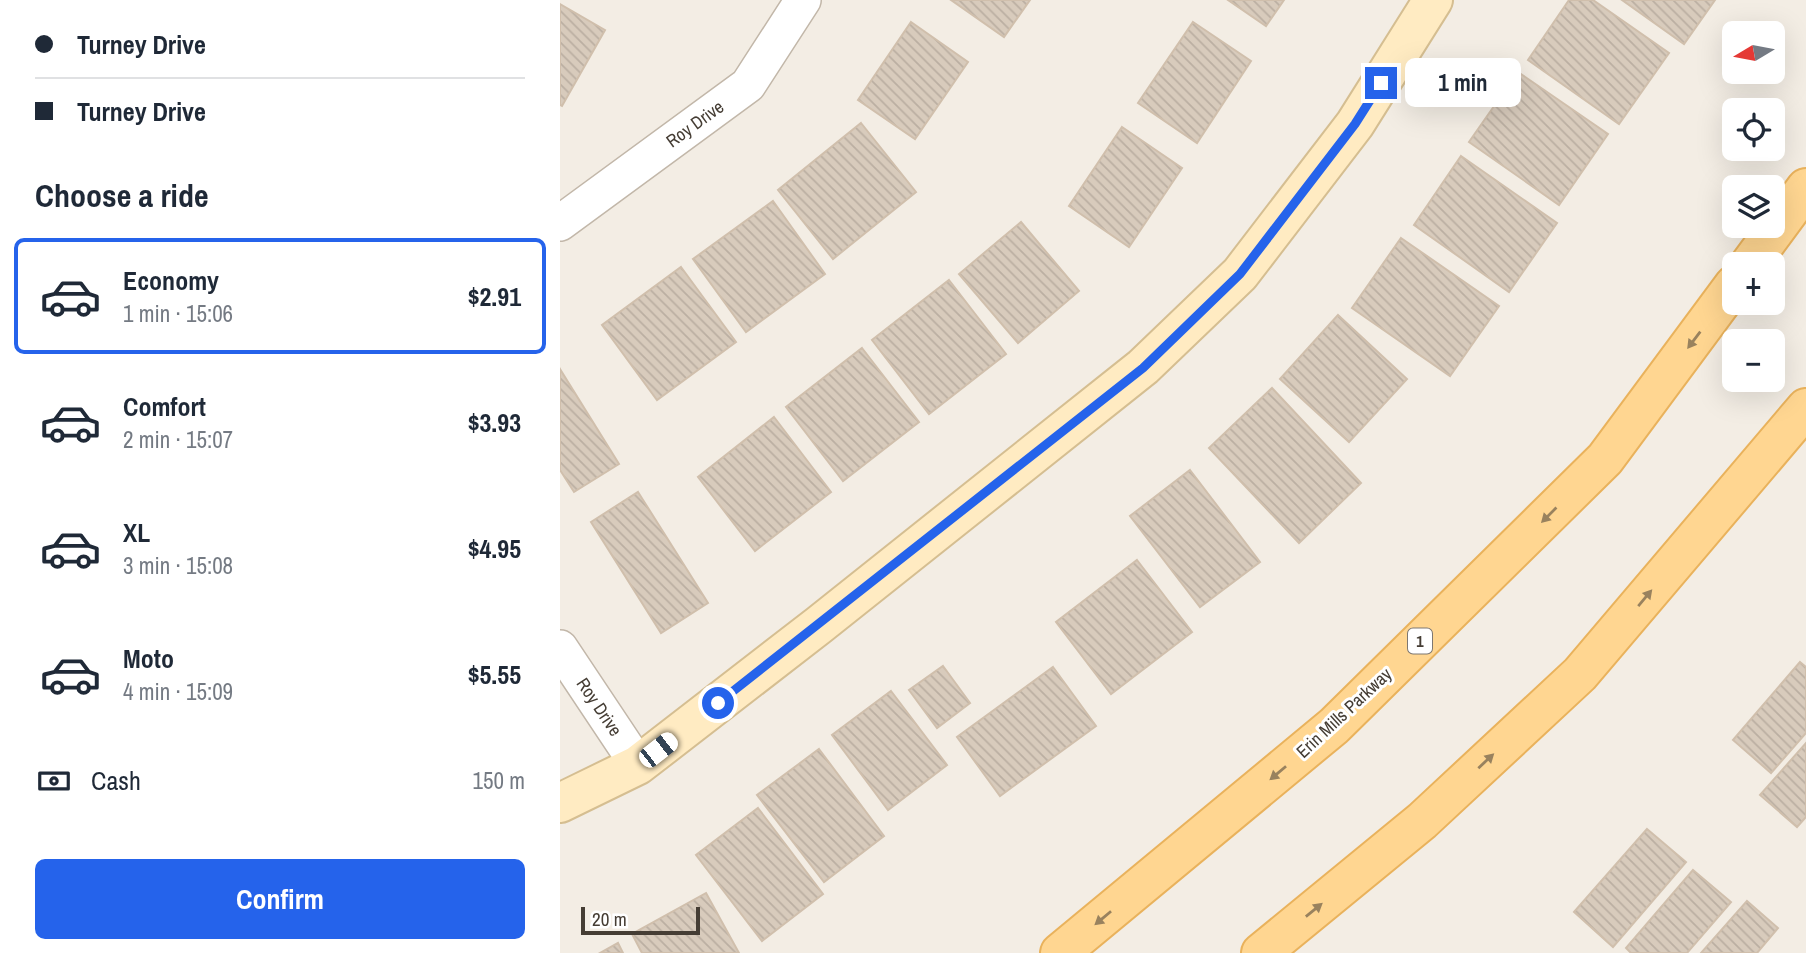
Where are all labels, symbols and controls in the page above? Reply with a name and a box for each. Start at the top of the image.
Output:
north arrow [1722,21,1785,84]
map controls [1722,21,1785,392]
text: Turney Drive [77,27,206,62]
callout: 1 min [1406,58,1521,108]
route end [1365,67,1397,99]
text: 1 min [1438,67,1488,98]
text: Turney Drive [77,94,206,129]
street label: Roy Drive [661,94,729,153]
button: locate [1722,98,1785,161]
text: Choose a ride [35,174,209,217]
button: layers [1722,175,1785,238]
button: + [1722,252,1785,315]
text: Economy [123,263,219,298]
icon: car [39,265,102,328]
text: $2.91 [468,279,521,314]
text: 1 min · 15:06 [123,298,233,329]
button: − [1722,329,1785,392]
one-way arrow [1687,331,1701,349]
text: Comfort [123,389,206,424]
icon: car [39,391,102,454]
text: $3.93 [468,405,521,440]
text: 2 min · 15:07 [123,424,233,455]
one-way arrow [1540,506,1557,523]
text: XL [123,515,150,550]
icon: car [39,517,102,580]
text: $4.95 [468,531,521,566]
text: 3 min · 15:08 [123,550,233,581]
one-way arrow [1637,590,1652,608]
road number: 1 [1408,628,1432,654]
text: Moto [123,641,174,676]
icon: car [39,643,102,706]
text: $5.55 [468,657,521,692]
street label: Erin Mills Parkway [1290,661,1397,763]
street label: Roy Drive [571,673,628,741]
text: 4 min · 15:09 [123,676,233,707]
route start [702,687,734,719]
car [635,729,682,771]
one-way arrow [1477,754,1494,770]
icon: cash [35,762,73,800]
text: Cash [91,763,141,798]
text: 150 m [473,765,525,796]
one-way arrow [1269,765,1286,780]
button: Confirm [35,859,525,939]
one-way arrow [1304,902,1322,917]
scale bar [581,904,700,936]
text: 20 m [592,906,627,932]
one-way arrow [1094,910,1111,925]

